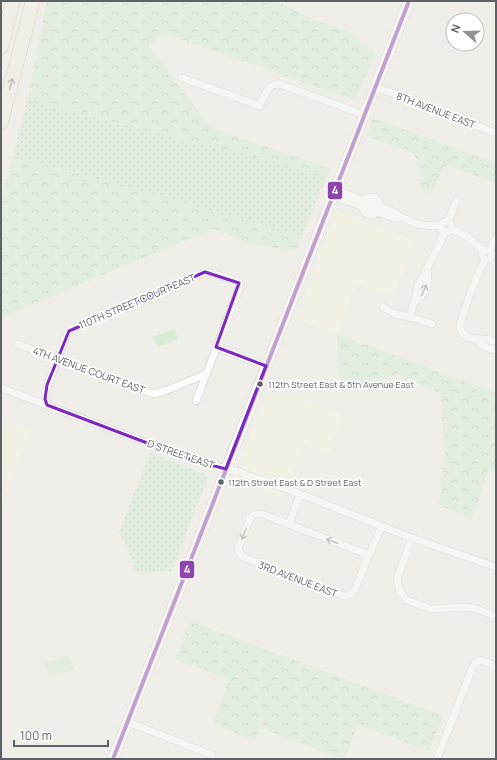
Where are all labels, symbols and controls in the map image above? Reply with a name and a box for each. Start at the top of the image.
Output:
north arrow [445,12,485,52]
text: N [447,22,464,35]
one-way arrow [8,78,15,91]
street label: 8TH AVENUE EAST [394,88,478,132]
line badge: 4 [327,181,343,200]
text: 4 [332,182,339,197]
street label: 110TH STREET COURT EAST [76,270,198,332]
one-way arrow [421,284,428,296]
street label: 4TH AVENUE COURT EAST [31,343,147,397]
place label: 112th Street East & 5th Avenue East [268,378,414,391]
marker: 112th Street East & 5th Avenue East [255,379,265,389]
street label: D STREET EAST [146,436,216,472]
place label: 112th Street East & D Street East [228,476,362,489]
marker: 112th Street East & D Street East [216,477,226,487]
one-way arrow [239,527,247,539]
one-way arrow [327,536,339,544]
street label: 3RD AVENUE EAST [257,558,339,601]
line badge: 4 [179,560,195,579]
text: 4 [184,561,191,576]
scale bar [14,722,108,748]
text: 100 m [20,727,52,744]

